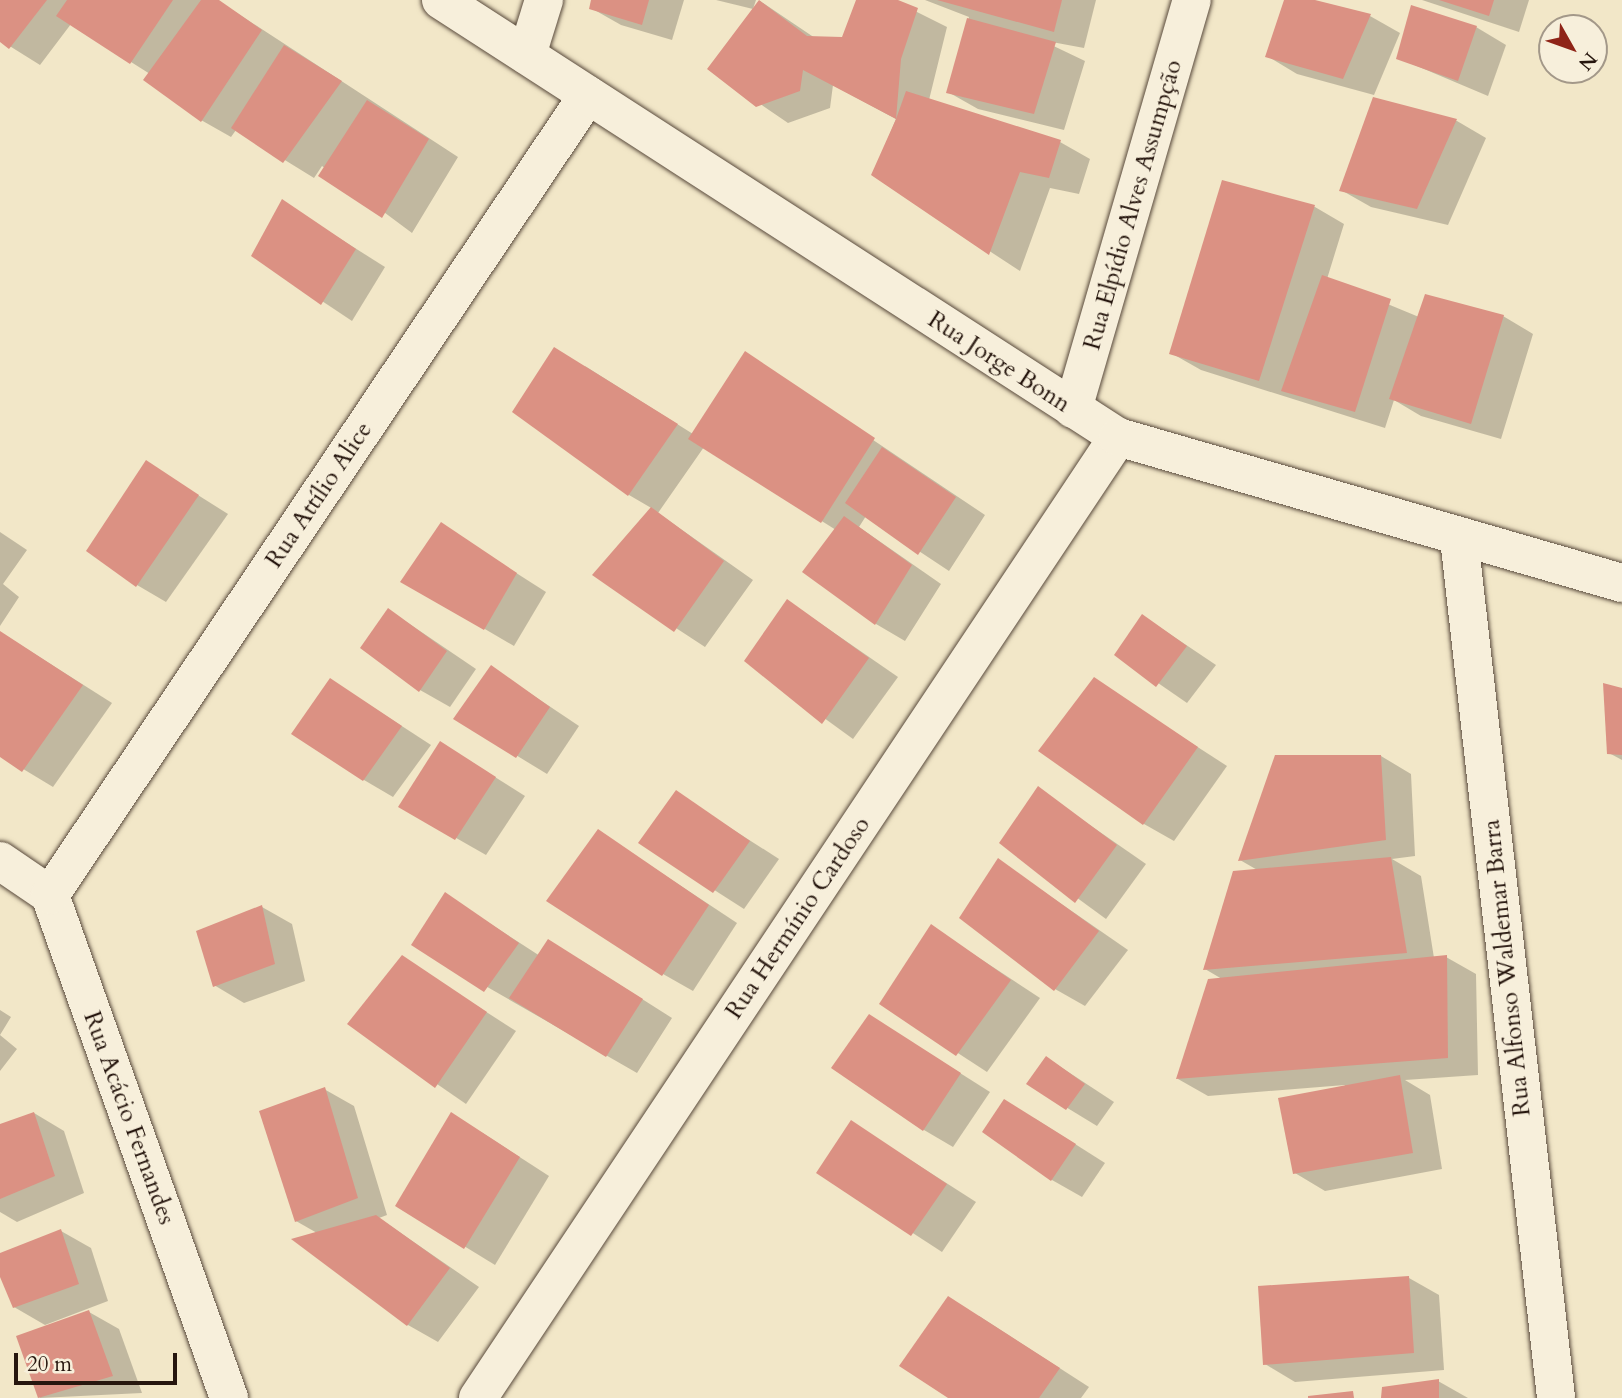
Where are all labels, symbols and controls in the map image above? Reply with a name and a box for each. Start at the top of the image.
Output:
north arrow [1538,14,1608,84]
text: N [1572,47,1603,76]
street label: Rua Elpídio Alves Assumpção [1078,57,1188,353]
street label: Rua Jorge Bonn [922,305,1076,419]
street label: Rua Attílio Alice [260,417,378,573]
street label: Rua Hermínio Cardoso [720,812,876,1024]
street label: Rua Alfonso Waldemar Barra [1477,818,1537,1118]
street label: Rua Acácio Fernandes [77,1007,181,1229]
scale bar [18,1338,180,1382]
text: 20 m [27,1350,72,1379]

